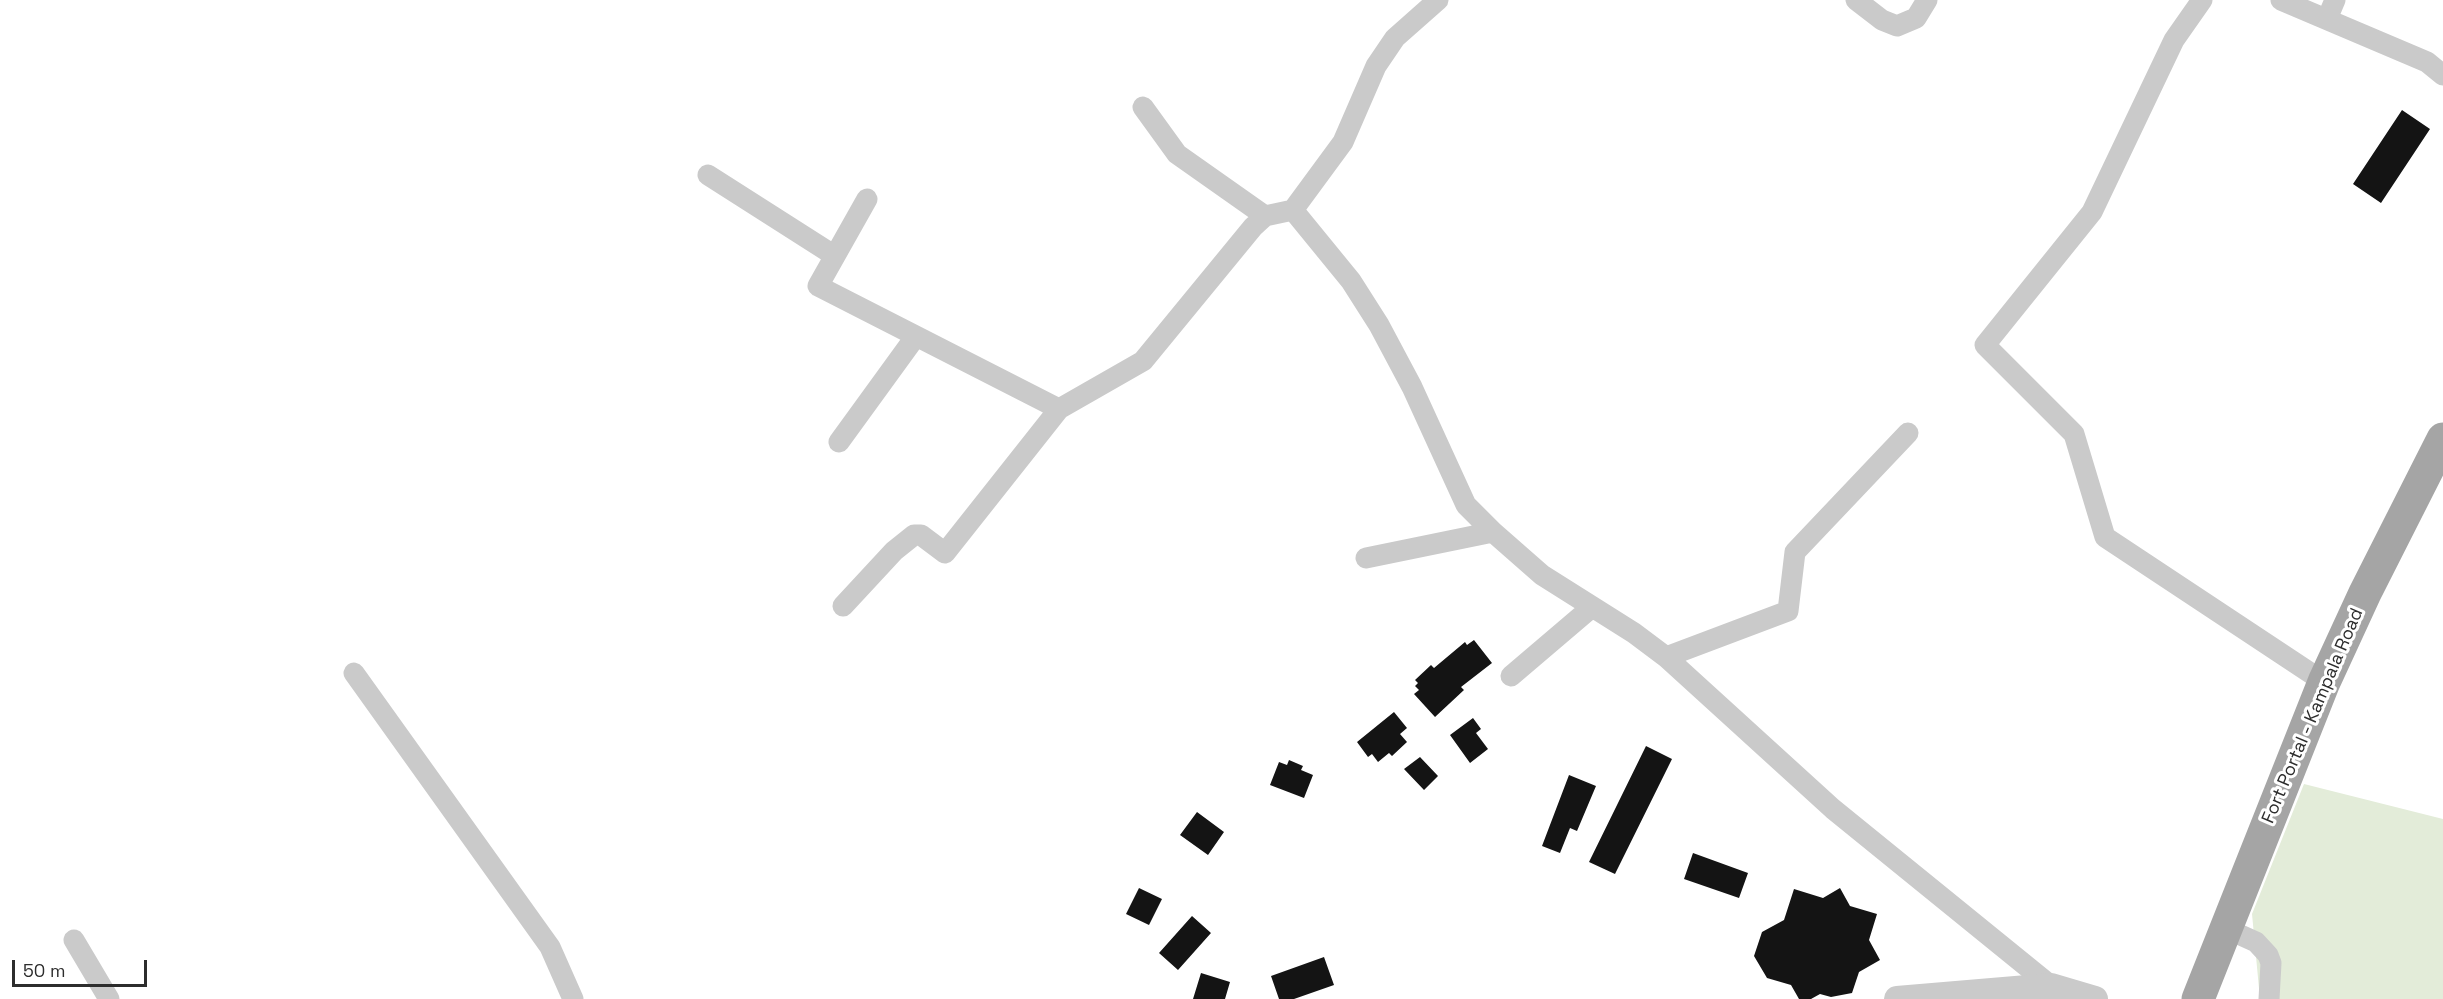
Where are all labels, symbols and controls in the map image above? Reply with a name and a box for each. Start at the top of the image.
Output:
street label: Fort Portal - Kampala Road [2258,605,2368,827]
scale bar [15,948,150,986]
text: 50 m [23,959,65,982]

